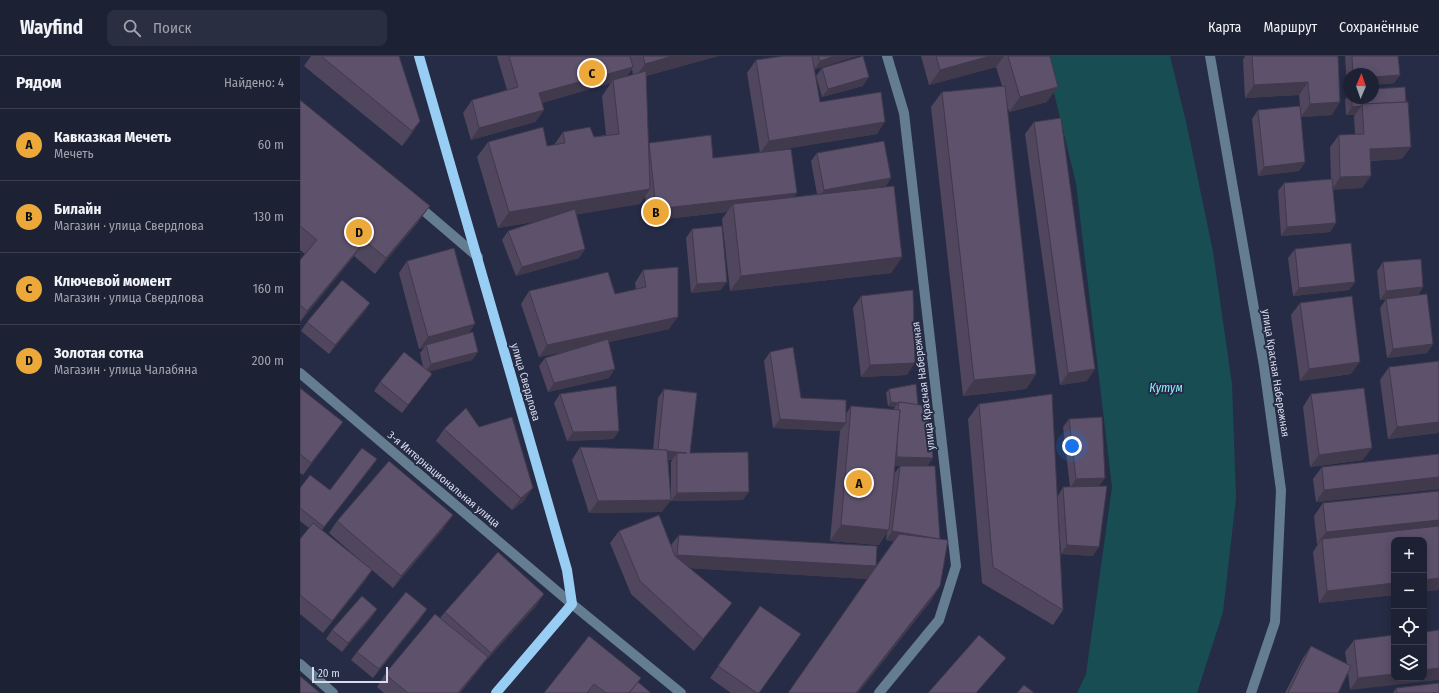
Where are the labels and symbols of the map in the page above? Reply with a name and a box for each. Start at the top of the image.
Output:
pin: C [579,58,605,88]
north arrow [1343,68,1379,104]
pin: B [643,197,669,227]
pin: D [346,217,372,247]
street label: улица Красная Набережная [1259,308,1292,438]
street label: улица Красная Набережная [909,321,938,451]
street label: улица Свердлова [508,342,543,422]
water label: Кутум [1149,381,1183,395]
street label: 3-я Интернациональная улица [385,429,502,530]
your location [1062,436,1082,456]
pin: A [846,468,872,498]
scale bar [312,665,388,684]

